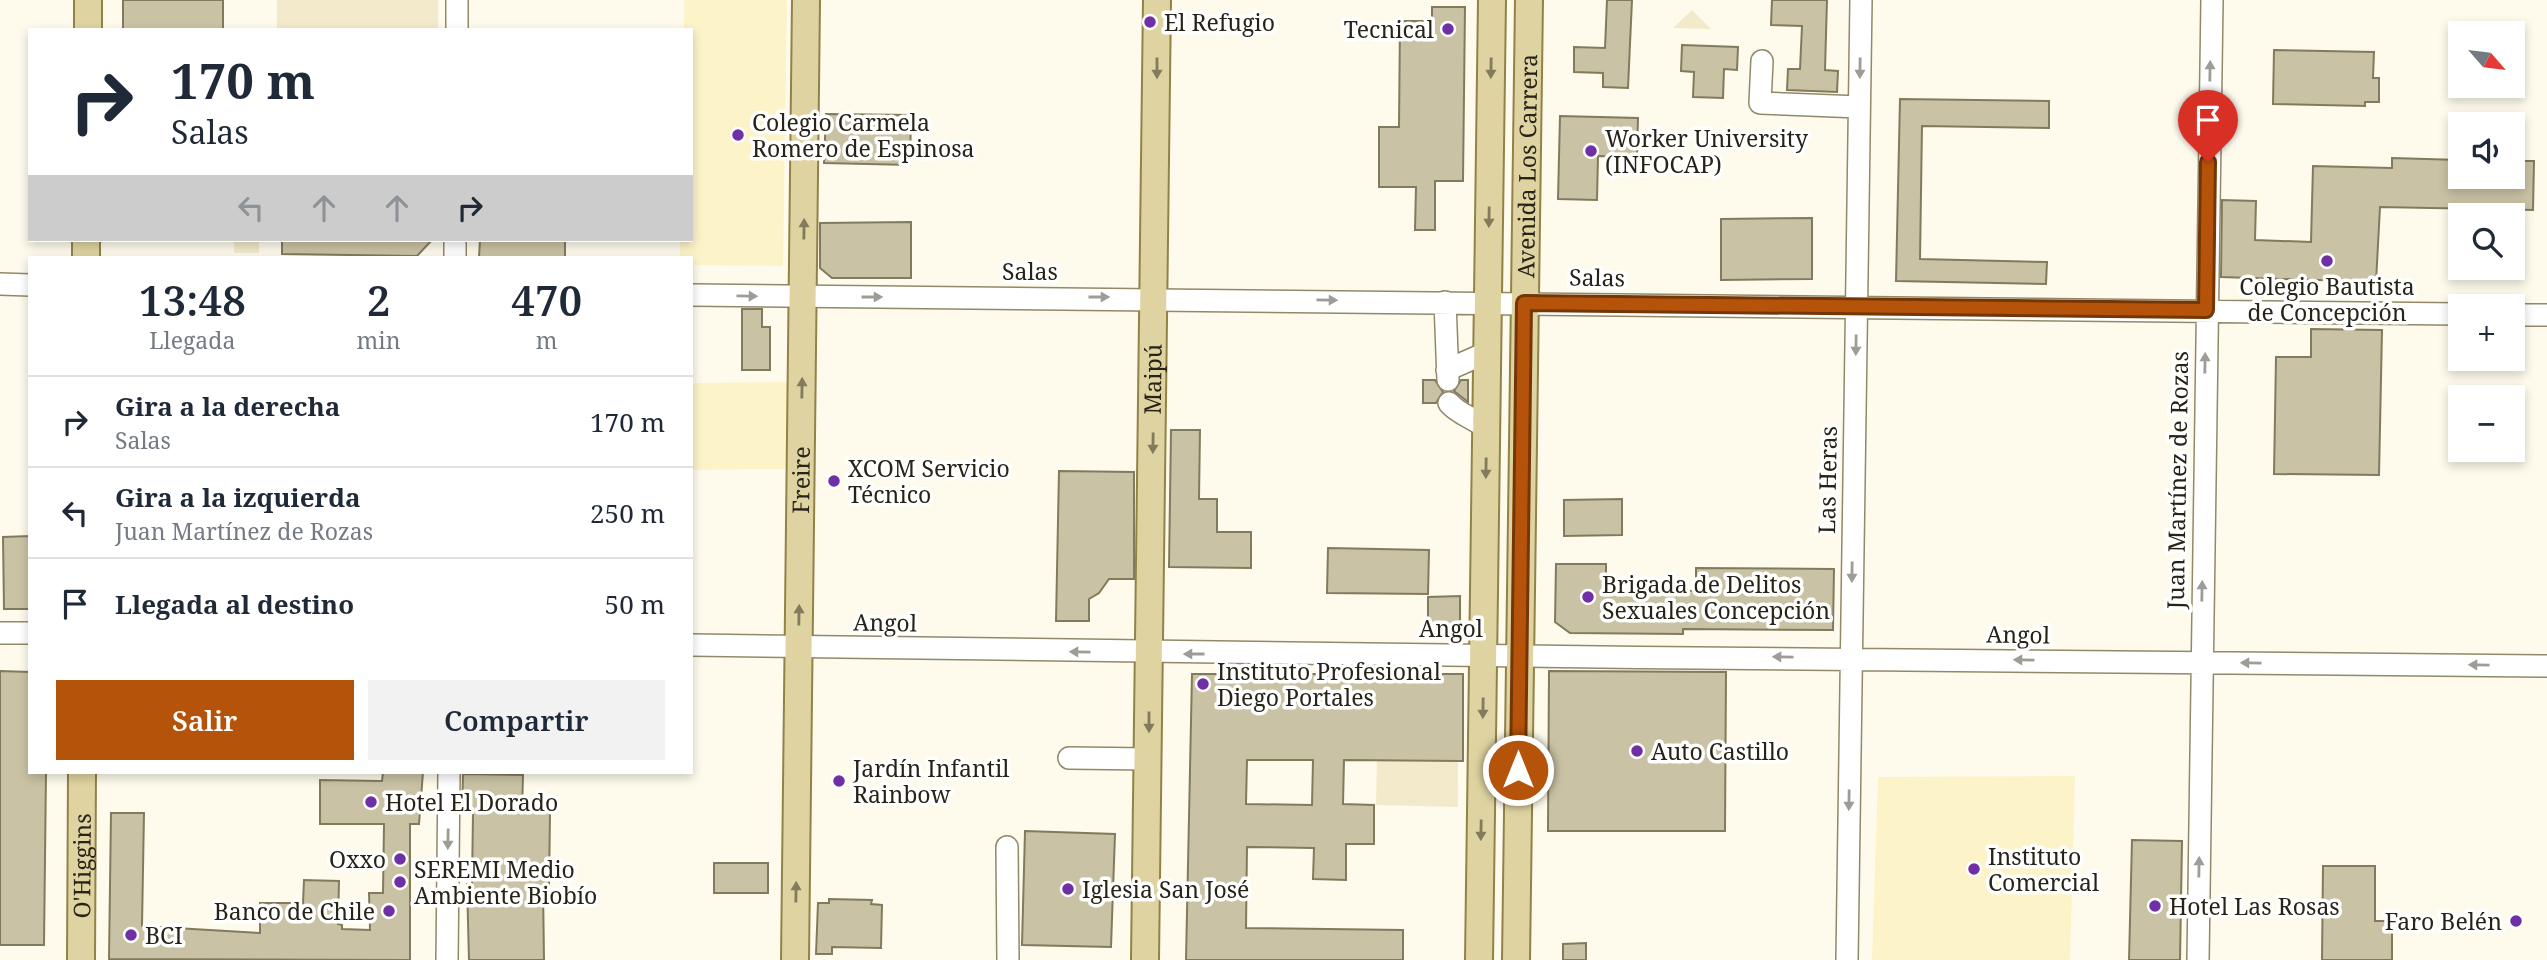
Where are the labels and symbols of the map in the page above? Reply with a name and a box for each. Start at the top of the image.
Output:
place label: El Refugio [1164,6,1275,38]
place label: Tecnical [1344,13,1434,45]
marker: El Refugio [1142,14,1158,30]
marker: Tecnical [1440,21,1456,37]
north arrow [2448,21,2525,98]
street label: Avenida Los Carrera [1509,54,1544,278]
one-way arrow [1151,57,1163,79]
one-way arrow [1485,57,1497,79]
one-way arrow [1854,57,1866,79]
one-way arrow [2204,59,2216,81]
pin [2178,90,2238,162]
place label: Colegio Carmela Romero de Espinosa [752,106,975,164]
place label: Worker University (INFOCAP) [1605,122,1808,180]
marker: Colegio Carmela Romero de Espinosa [730,127,746,143]
marker: Worker University (INFOCAP) [1583,143,1599,159]
one-way arrow [1483,206,1495,228]
one-way arrow [798,217,810,239]
marker: Colegio Bautista de Concepción [2319,253,2335,269]
street label: Salas [1002,255,1058,287]
street label: Salas [1569,261,1625,293]
place label: Colegio Bautista de Concepción [2239,270,2415,328]
one-way arrow [737,290,759,302]
one-way arrow [861,291,883,303]
one-way arrow [1088,291,1110,303]
one-way arrow [1316,294,1338,306]
one-way arrow [1850,334,1861,356]
street label: Maipú [1136,343,1169,415]
street label: Juan Martínez de Rozas [2159,351,2195,610]
one-way arrow [2199,352,2211,374]
one-way arrow [796,377,808,399]
street label: Las Heras [1810,426,1844,534]
one-way arrow [1147,432,1158,454]
street label: Freire [784,446,817,514]
place label: XCOM Servicio Técnico [848,452,1010,510]
one-way arrow [1481,458,1492,480]
marker: XCOM Servicio Técnico [826,473,842,489]
one-way arrow [1847,561,1858,583]
place label: Brigada de Delitos Sexuales Concepción [1602,568,1830,626]
one-way arrow [2197,580,2208,602]
marker: Brigada de Delitos Sexuales Concepción [1580,589,1596,605]
one-way arrow [793,604,805,626]
street label: Angol [853,605,917,639]
street label: Angol [1419,612,1483,644]
street label: Angol [1986,617,2050,651]
one-way arrow [1069,646,1091,658]
one-way arrow [1183,648,1205,660]
one-way arrow [1772,652,1794,663]
one-way arrow [2013,654,2035,666]
place label: Instituto Profesional Diego Portales [1217,655,1441,713]
one-way arrow [2240,657,2262,668]
one-way arrow [2468,659,2490,671]
marker: Instituto Profesional Diego Portales [1195,676,1211,692]
one-way arrow [1477,697,1488,719]
one-way arrow [1143,711,1155,733]
position arrow [1481,733,1555,807]
place label: Auto Castillo [1651,735,1789,767]
marker: Auto Castillo [1629,743,1645,759]
place label: Jardín Infantil Rainbow [852,752,1009,810]
marker: Jardín Infantil Rainbow [831,773,847,789]
place label: Hotel El Dorado [385,786,558,818]
one-way arrow [1843,789,1855,811]
marker: Hotel El Dorado [363,794,379,810]
street label: O'Higgins [65,813,98,919]
one-way arrow [1475,819,1487,841]
one-way arrow [442,828,454,850]
place label: Instituto Comercial [1988,840,2099,898]
place label: Oxxo [329,843,386,875]
marker: Oxxo [392,851,408,867]
place label: SEREMI Medio Ambiente Biobío [414,853,597,911]
one-way arrow [2193,856,2205,878]
marker: Instituto Comercial [1966,861,1982,877]
place label: Iglesia San José [1082,873,1249,905]
marker: SEREMI Medio Ambiente Biobío [392,874,408,890]
one-way arrow [790,881,802,903]
marker: Iglesia San José [1060,881,1076,897]
place label: Hotel Las Rosas [2169,890,2340,922]
place label: Banco de Chile [214,895,375,927]
marker: Hotel Las Rosas [2147,898,2163,914]
marker: Banco de Chile [381,903,397,919]
place label: Faro Belén [2385,905,2502,937]
marker: Faro Belén [2508,913,2524,929]
place label: BCI [145,919,183,951]
marker: BCI [123,927,139,943]

